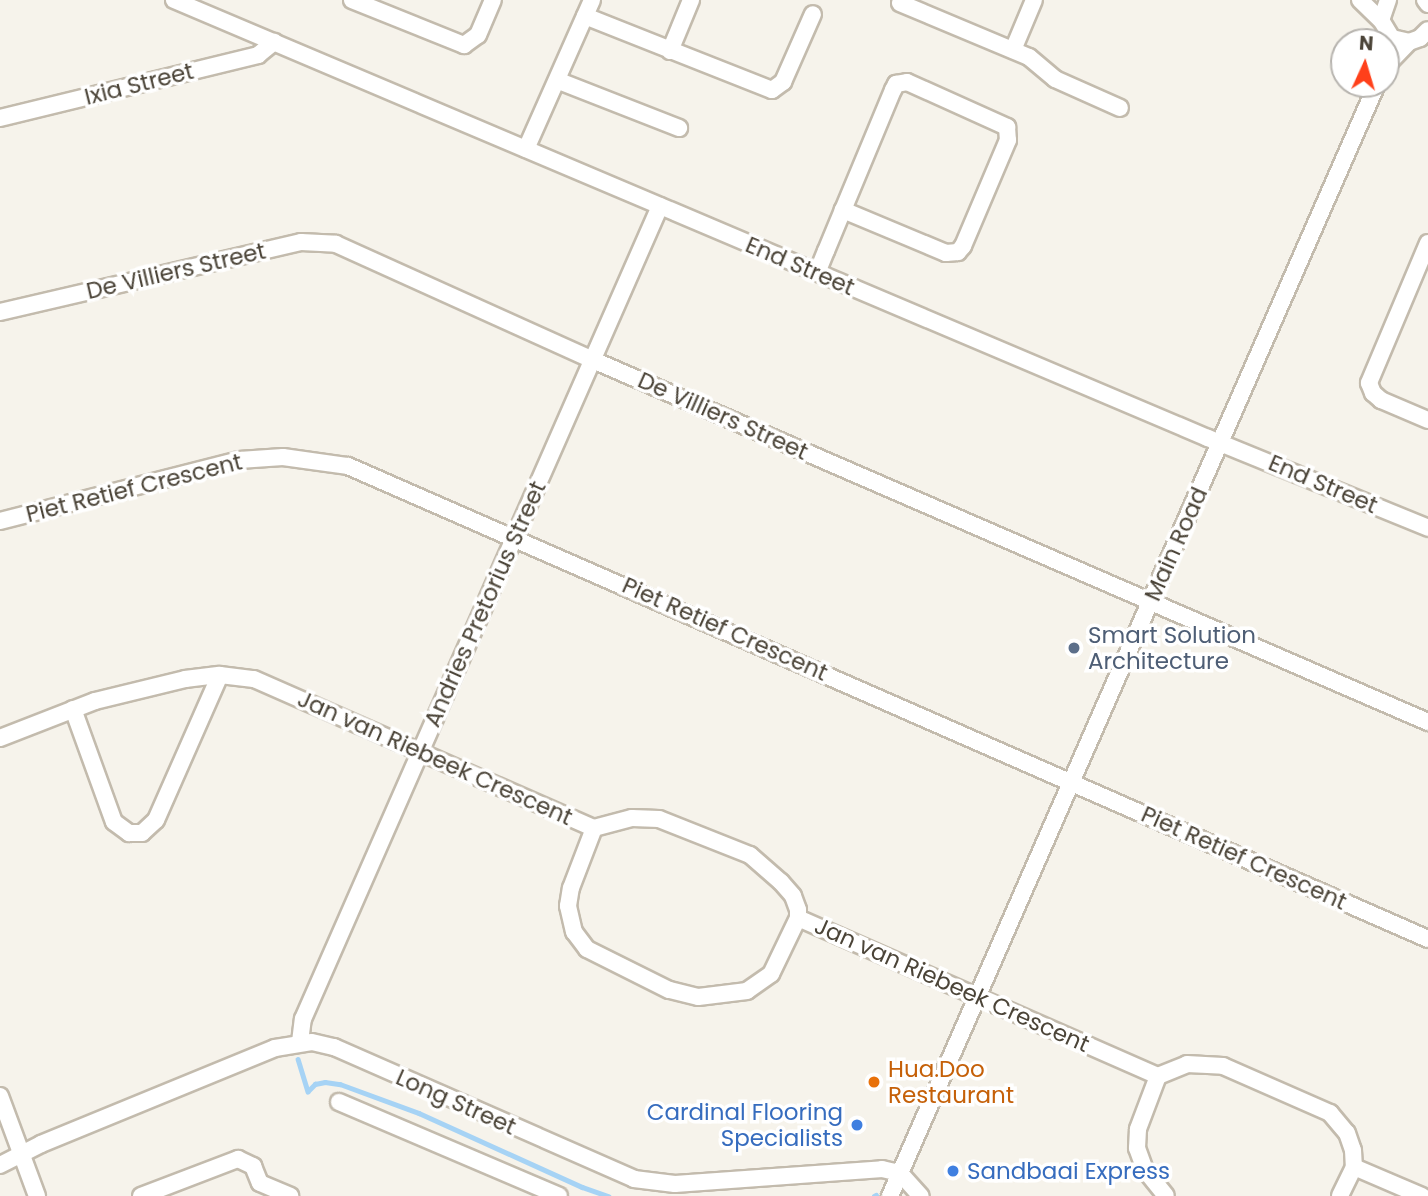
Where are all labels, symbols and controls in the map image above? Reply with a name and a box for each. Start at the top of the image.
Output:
north arrow [1330,28,1400,98]
text: N [1358,30,1374,58]
street label: Ixia Street [82,57,196,111]
street label: End Street [741,231,859,301]
street label: De Villiers Street [84,237,268,305]
street label: De Villiers Street [634,366,812,466]
street label: Piet Retief Crescent [23,448,245,528]
street label: End Street [1264,449,1382,519]
street label: Andries Pretorius Street [418,477,552,731]
street label: Main Road [1139,483,1213,605]
street label: Piet Retief Crescent [618,571,832,687]
place label: Smart Solution Architecture [1088,621,1256,675]
marker: Smart Solution Architecture [1066,640,1082,656]
street label: Jan van Riebeek Crescent [293,685,577,831]
street label: Piet Retief Crescent [1137,800,1351,916]
street label: Jan van Riebeek Crescent [810,912,1094,1058]
place label: Hua.Doo Restaurant [888,1055,1014,1109]
street label: Long Street [392,1063,520,1141]
marker: Hua.Doo Restaurant [866,1074,882,1090]
place label: Cardinal Flooring Specialists [647,1098,843,1152]
marker: Cardinal Flooring Specialists [849,1117,865,1133]
place label: Sandbaai Express [967,1157,1170,1185]
marker: Sandbaai Express [945,1163,961,1179]

